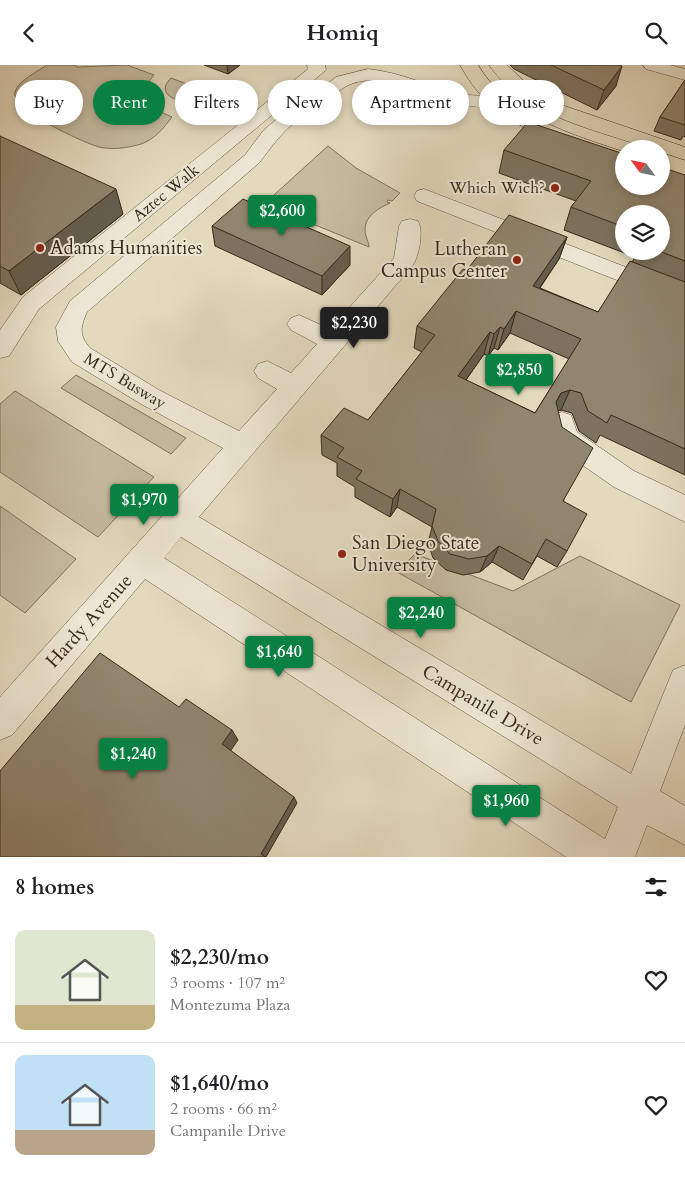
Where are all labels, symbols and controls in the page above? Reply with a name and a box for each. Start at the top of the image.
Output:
text: Homiq [306,18,379,48]
icon: back [15,19,43,47]
icon: search [642,19,670,47]
chip: Buy [15,80,83,125]
chip: Rent [93,80,165,125]
chip: Filters [175,80,258,125]
chip: New [268,80,342,125]
chip: Apartment [352,80,469,125]
chip: House [479,80,564,125]
north arrow [615,140,670,195]
map controls [615,140,670,260]
street label: Aztec Walk [128,159,204,227]
place label: Which Wich? [448,177,545,199]
marker: Which Wich? [549,182,561,194]
pin: $2,600 [241,195,323,237]
text: $2,600 [259,200,305,222]
button: layers [615,205,670,260]
place label: Adams Humanities [50,235,202,261]
place label: Lutheran Campus Center [381,236,507,284]
marker: Adams Humanities [34,242,46,254]
marker: Lutheran Campus Center [511,254,523,266]
pin: $2,230 [313,307,395,349]
text: $2,230 [331,312,377,334]
street label: MTS Busway [80,348,171,414]
pin: $2,850 [478,353,560,396]
text: $2,850 [496,359,542,381]
pin: $1,970 [103,483,185,526]
text: $1,970 [121,489,167,511]
place label: San Diego State University [352,530,479,578]
marker: San Diego State University [336,548,348,560]
street label: Hardy Avenue [40,568,138,674]
pin: $2,240 [380,597,462,639]
text: $2,240 [398,602,444,624]
pin: $1,640 [238,635,320,678]
text: $1,640 [256,641,302,663]
street label: Campanile Drive [417,658,549,752]
pin: $1,240 [92,737,174,780]
text: $1,240 [110,743,156,765]
pin: $1,960 [465,785,547,827]
text: $1,960 [483,790,529,812]
text: 8 homes [15,873,94,902]
icon: filters [642,873,670,901]
text: $2,230/mo [170,943,269,972]
icon: home [55,950,115,1010]
icon: heart [642,966,670,994]
text: 3 rooms · 107 m² [170,972,285,994]
text: Montezuma Plaza [170,994,290,1016]
text: $1,640/mo [170,1069,269,1098]
icon: home [55,1075,115,1135]
icon: heart [642,1091,670,1119]
text: 2 rooms · 66 m² [170,1098,277,1120]
text: Campanile Drive [170,1120,286,1142]

